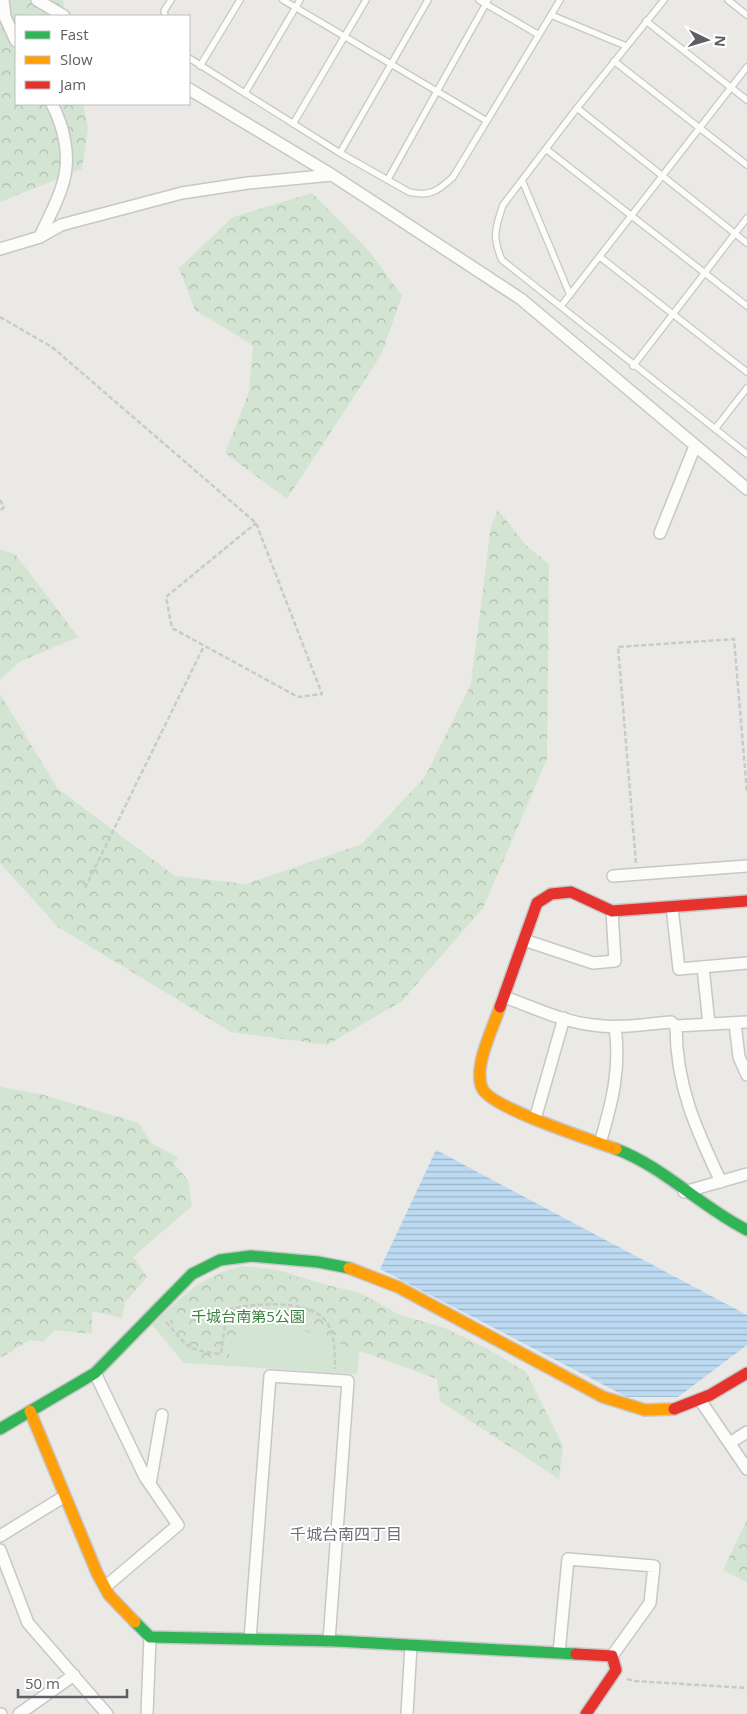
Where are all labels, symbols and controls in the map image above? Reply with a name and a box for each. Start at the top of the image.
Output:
legend [15,15,190,105]
north arrow [682,15,732,65]
text: Fast [60,24,89,44]
text: N [710,35,730,48]
text: Slow [60,49,93,69]
text: Jam [58,74,86,94]
park label: 千城台南第5公園 [191,1306,305,1326]
district label: 千城台南四丁目 [290,1523,402,1545]
scale bar [18,1666,126,1698]
text: 50 m [25,1673,60,1693]

